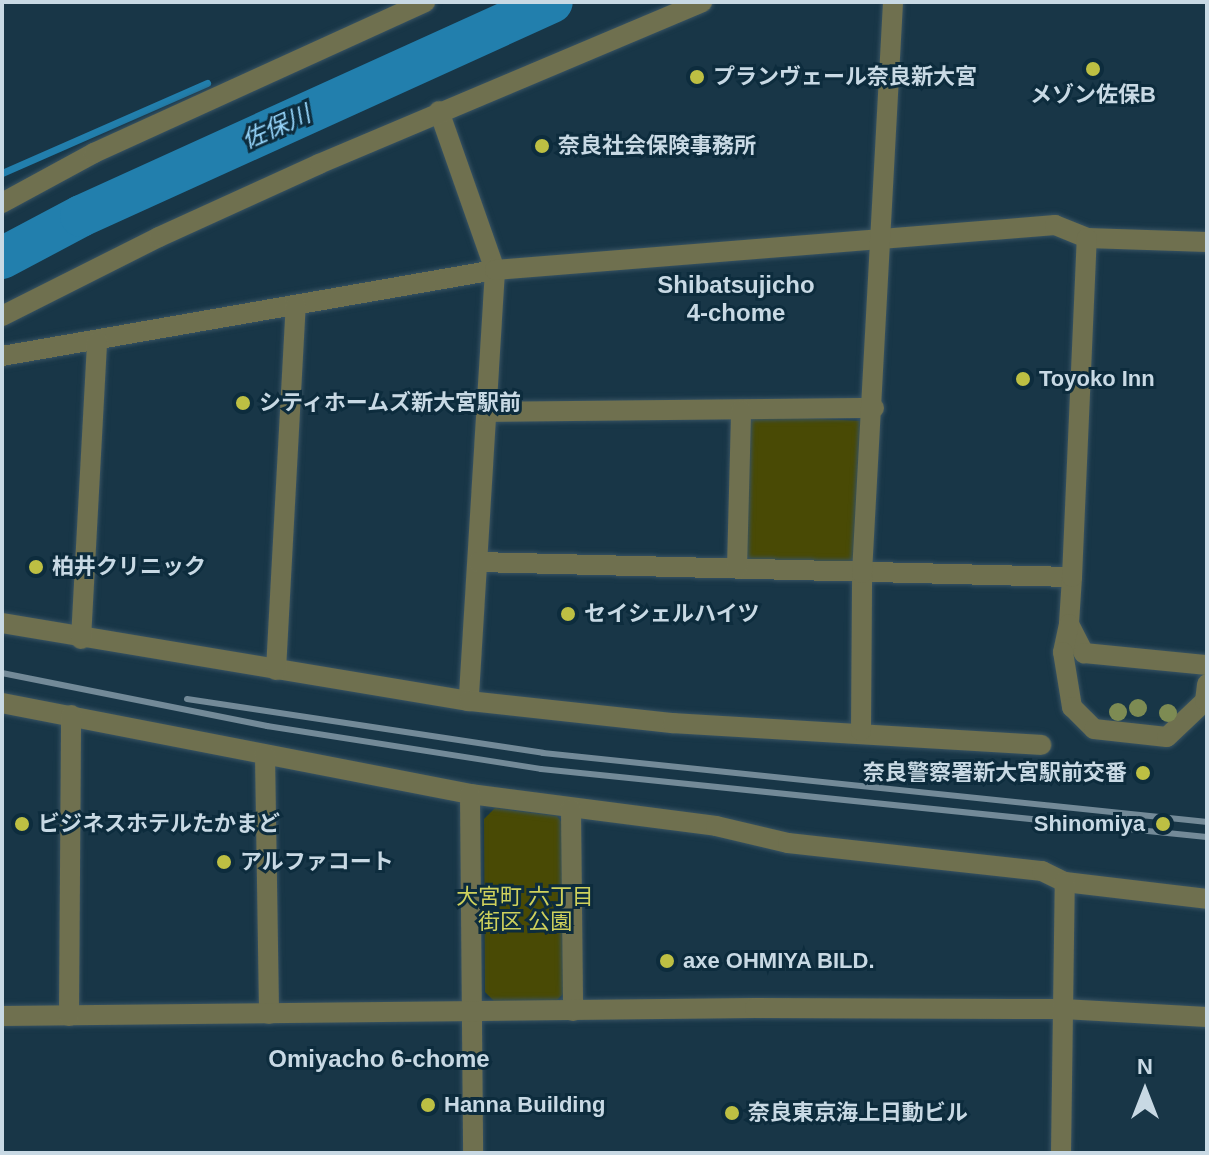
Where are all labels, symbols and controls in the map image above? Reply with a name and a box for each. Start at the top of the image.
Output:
marker: メゾン佐保B [1084,60,1102,78]
place label: プランヴェール奈良新大宮 [713,64,977,90]
marker: プランヴェール奈良新大宮 [688,68,706,86]
place label: メゾン佐保B [1030,82,1156,108]
water label: 佐保川 [237,99,315,155]
place label: 奈良社会保険事務所 [558,133,756,159]
marker: 奈良社会保険事務所 [533,137,551,155]
district label: Shibatsujicho 4-chome [657,271,815,327]
place label: Toyoko Inn [1039,366,1155,392]
marker: Toyoko Inn [1014,370,1032,388]
place label: シティホームズ新大宮駅前 [259,390,523,416]
marker: シティホームズ新大宮駅前 [234,394,252,412]
place label: 柏井クリニック [52,554,206,580]
marker: 柏井クリニック [27,558,45,576]
place label: セイシェルハイツ [584,601,760,627]
marker: セイシェルハイツ [559,605,577,623]
place label: 奈良警察署新大宮駅前交番 [863,760,1127,786]
marker: 奈良警察署新大宮駅前交番 [1134,764,1152,782]
place label: ビジネスホテルたかまど [38,811,280,837]
place label: Shinomiya [1034,811,1145,837]
marker: Shinomiya [1152,813,1174,835]
marker: ビジネスホテルたかまど [13,815,31,833]
place label: アルファコート [240,849,394,875]
marker: アルファコート [215,853,233,871]
park label: 大宮町 六丁目 街区 公園 [456,883,594,934]
place label: axe OHMIYA BILD. [683,948,875,974]
marker: axe OHMIYA BILD. [658,952,676,970]
district label: Omiyacho 6-chome [268,1045,490,1073]
north arrow [1105,1051,1185,1131]
text: N [1137,1054,1153,1079]
place label: Hanna Building [444,1092,605,1118]
marker: Hanna Building [419,1096,437,1114]
place label: 奈良東京海上日動ビル [748,1100,968,1126]
marker: 奈良東京海上日動ビル [723,1104,741,1122]

